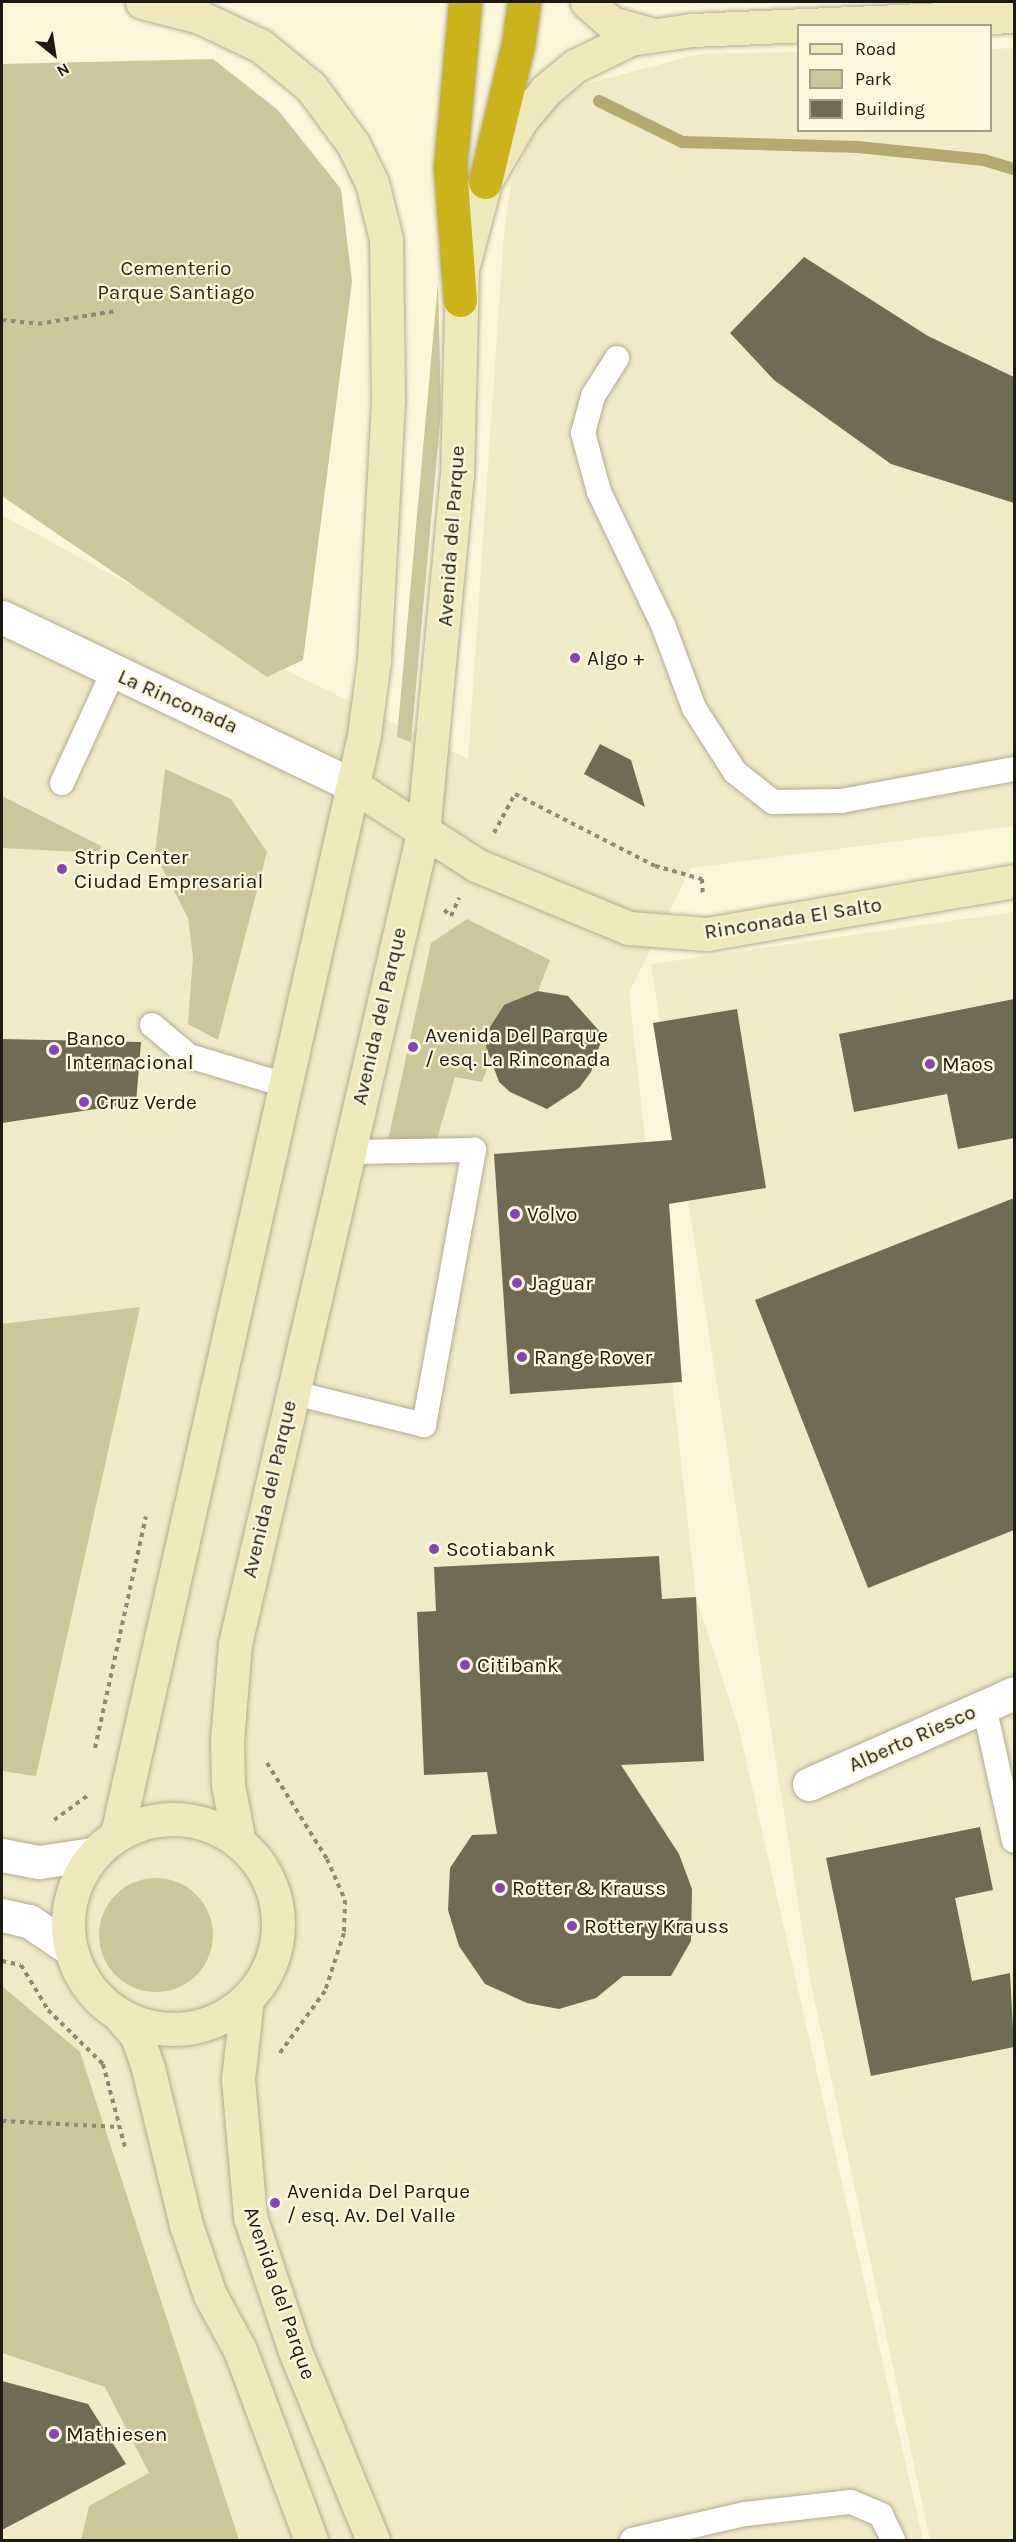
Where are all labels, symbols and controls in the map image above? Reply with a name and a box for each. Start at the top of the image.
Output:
north arrow [24,24,84,84]
legend [797,24,992,132]
text: Road [855,38,896,60]
text: N [54,59,73,81]
text: Park [855,68,892,90]
text: Building [855,98,925,120]
park label: Cementerio Parque Santiago [97,255,255,305]
street label: Avenida del Parque [432,445,470,627]
place label: Algo + [587,645,644,671]
marker: Algo + [568,651,582,665]
street label: La Rinconada [114,663,242,739]
place label: Strip Center Ciudad Empresarial [74,844,263,894]
marker: Strip Center Ciudad Empresarial [55,862,69,876]
street label: Rinconada El Salto [702,892,884,944]
street label: Avenida del Parque [346,925,412,1107]
place label: Avenida Del Parque / esq. La Rinconada [425,1022,611,1072]
place label: Banco Internacional [66,1025,194,1075]
marker: Avenida Del Parque / esq. La Rinconada [406,1040,420,1054]
marker: Banco Internacional [47,1043,61,1057]
place label: Maos [942,1051,994,1077]
marker: Maos [923,1057,937,1071]
place label: Cruz Verde [96,1089,197,1115]
marker: Cruz Verde [77,1095,91,1109]
place label: Volvo [527,1201,578,1227]
marker: Volvo [508,1207,522,1221]
place label: Jaguar [529,1270,593,1296]
marker: Jaguar [510,1276,524,1290]
place label: Range Rover [534,1344,652,1370]
marker: Range Rover [515,1350,529,1364]
street label: Avenida del Parque [236,1398,302,1580]
place label: Scotiabank [446,1536,555,1562]
marker: Scotiabank [427,1542,441,1556]
place label: Citibank [477,1652,559,1678]
marker: Citibank [458,1658,472,1672]
street label: Alberto Riesco [845,1699,979,1777]
place label: Rotter & Krauss [512,1875,666,1901]
marker: Rotter & Krauss [493,1881,507,1895]
place label: Rotter y Krauss [584,1913,729,1939]
marker: Rotter y Krauss [565,1919,579,1933]
place label: Avenida Del Parque / esq. Av. Del Valle [287,2178,470,2228]
marker: Avenida Del Parque / esq. Av. Del Valle [268,2196,282,2210]
street label: Avenida del Parque [239,2203,321,2383]
place label: Mathiesen [66,2421,167,2447]
marker: Mathiesen [47,2427,61,2441]

